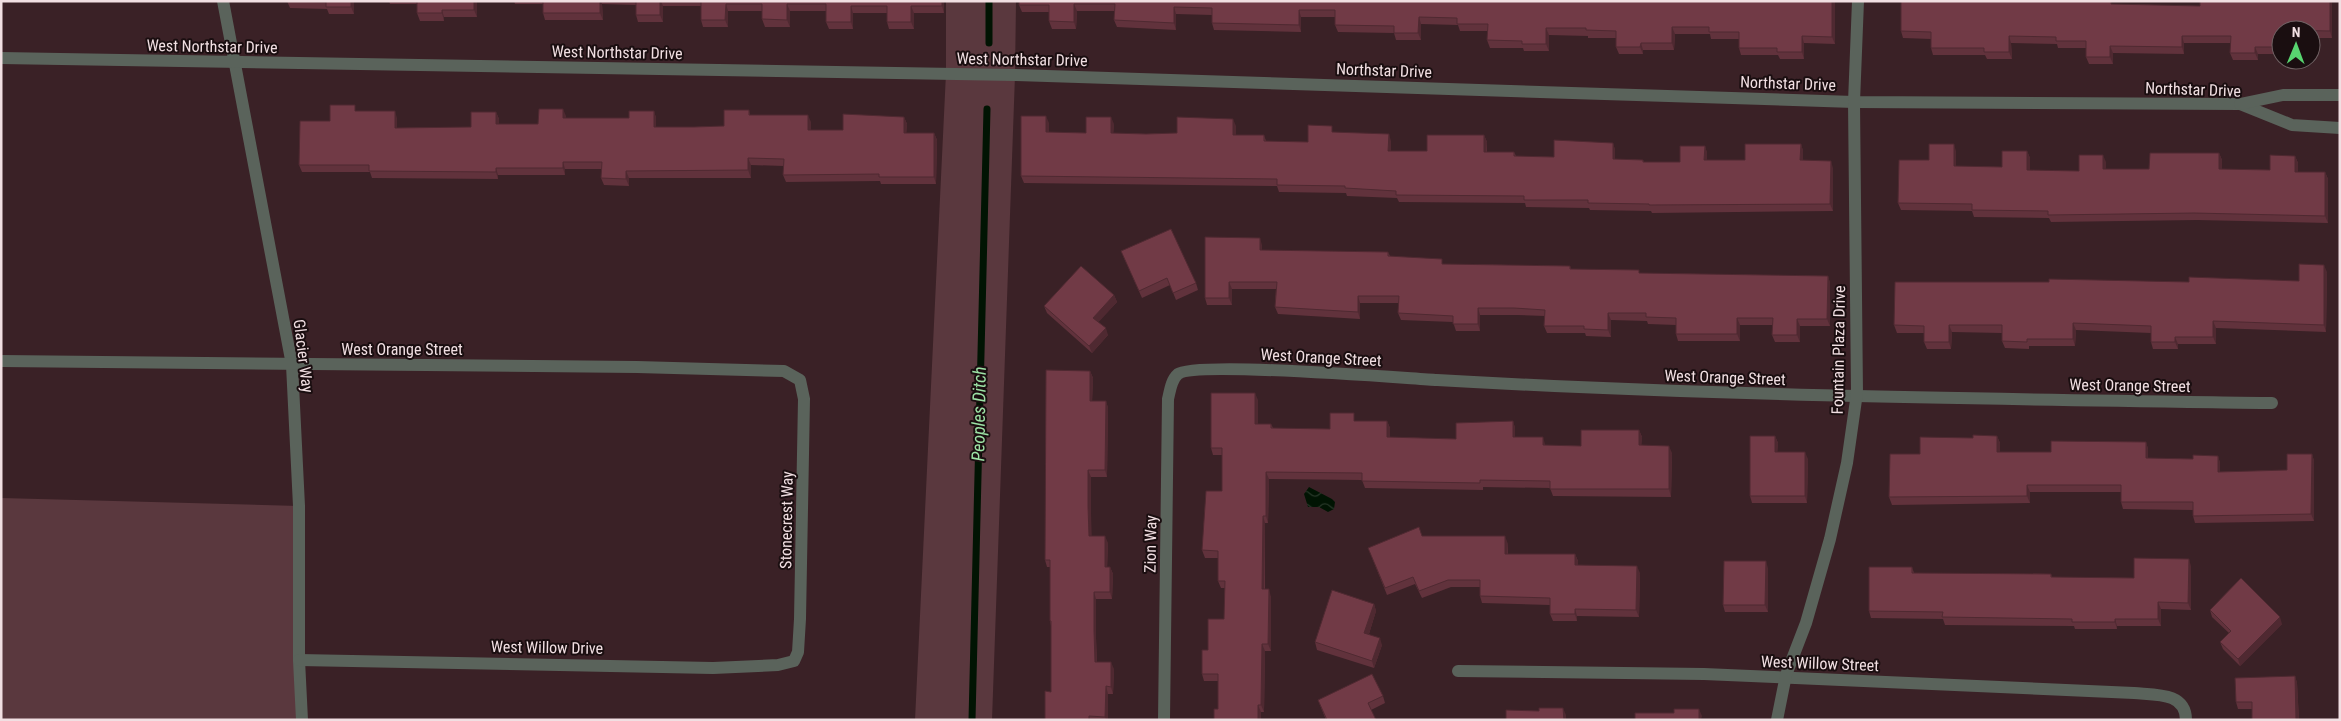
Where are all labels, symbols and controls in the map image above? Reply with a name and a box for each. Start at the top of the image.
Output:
north arrow [2271,20,2321,70]
text: N [2292,24,2301,40]
street label: West Northstar Drive [146,36,278,57]
street label: West Northstar Drive [551,42,683,63]
street label: West Northstar Drive [956,49,1088,70]
street label: Northstar Drive [1336,59,1432,82]
street label: Northstar Drive [1740,72,1836,95]
street label: Northstar Drive [2145,78,2241,101]
street label: Fountain Plaza Drive [1828,285,1849,415]
street label: Glacier Way [290,318,317,394]
street label: West Orange Street [341,340,463,359]
street label: West Orange Street [1260,345,1382,370]
water label: Peoples Ditch [967,366,990,462]
street label: West Orange Street [1664,366,1786,389]
street label: West Orange Street [2069,375,2191,396]
street label: Stonecrest Way [776,471,797,569]
street label: Zion Way [1140,515,1161,573]
street label: West Willow Drive [491,637,603,658]
street label: West Willow Street [1761,652,1880,675]

